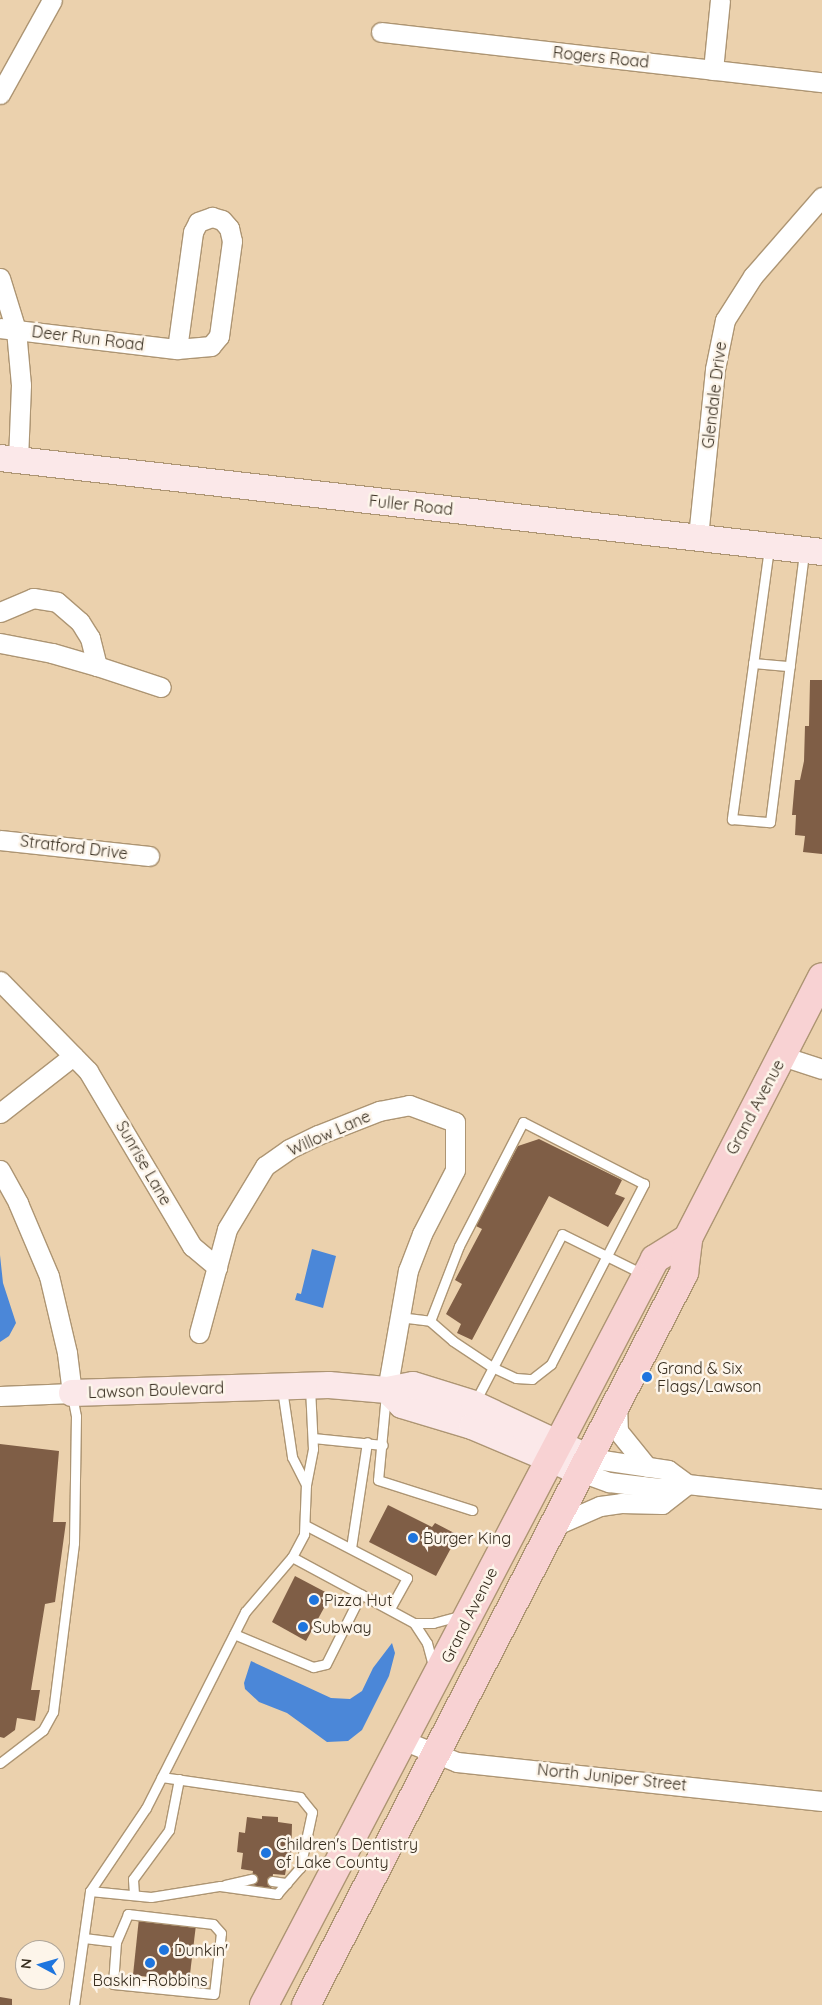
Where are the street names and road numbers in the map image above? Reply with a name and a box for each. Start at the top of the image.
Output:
street label: Rogers Road [552,42,650,72]
street label: Deer Run Road [31,322,145,354]
street label: Glendale Drive [698,340,730,450]
street label: Fuller Road [368,491,454,519]
street label: Stratford Drive [19,831,129,863]
street label: Grand Avenue [722,1056,788,1158]
street label: Willow Lane [285,1106,373,1160]
street label: Sunrise Lane [112,1117,176,1209]
street label: Lawson Boulevard [88,1378,224,1402]
street label: Grand Avenue [437,1564,501,1666]
street label: North Juniper Street [536,1760,688,1794]

